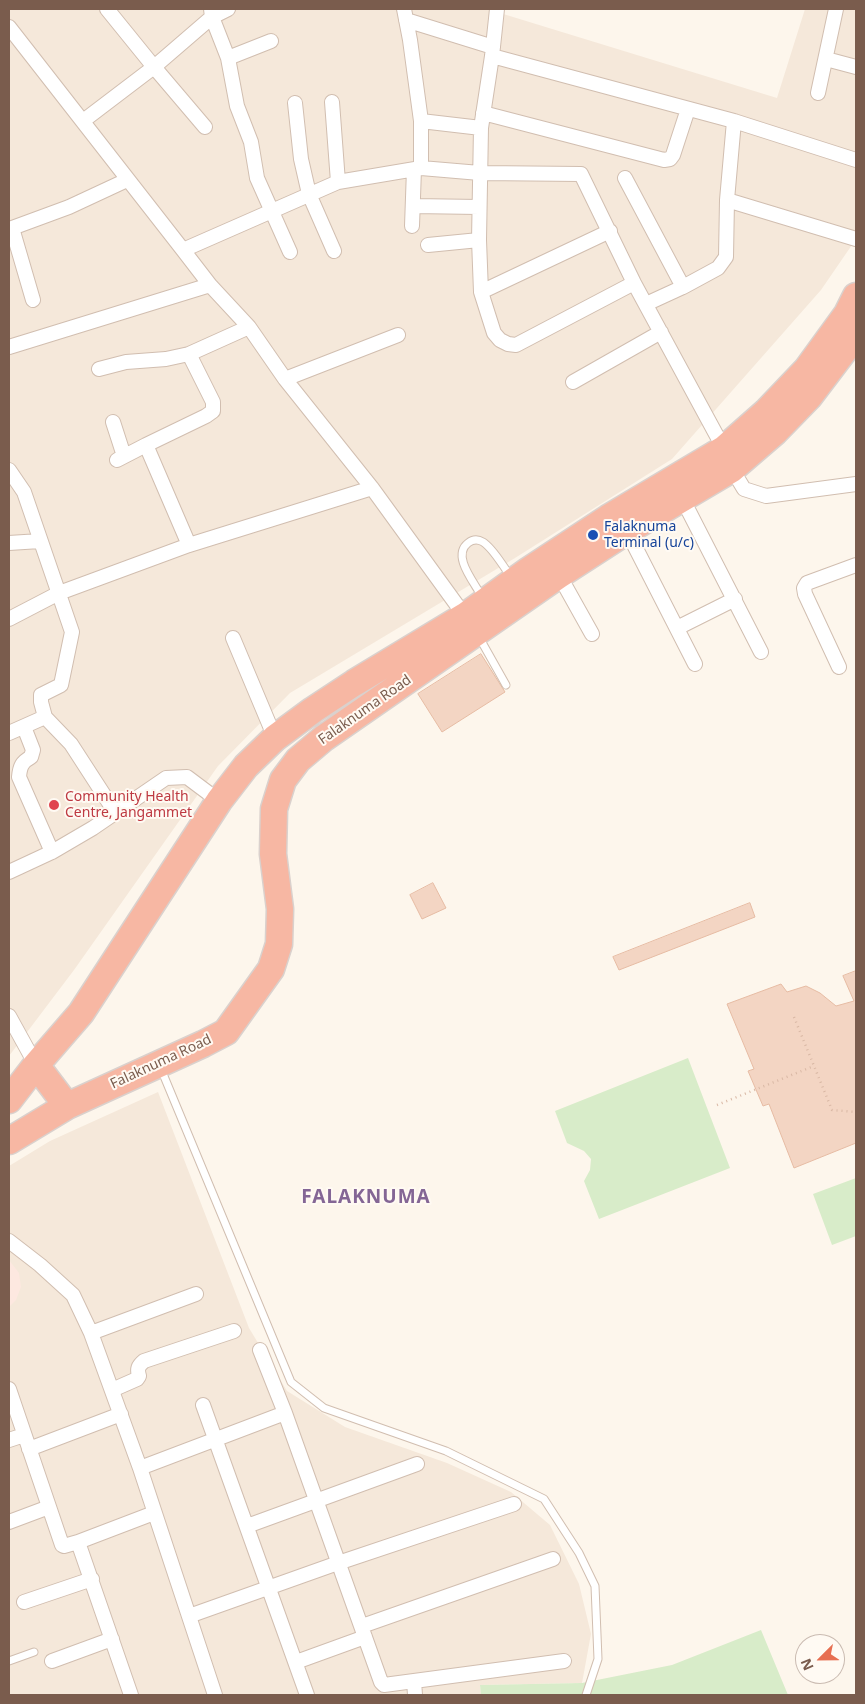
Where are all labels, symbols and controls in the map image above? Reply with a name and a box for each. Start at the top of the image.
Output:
place label: Falaknuma Terminal (u/c) [604,519,694,552]
marker: Falaknuma Terminal (u/c) [586,528,600,542]
street label: Falaknuma Road [315,672,415,748]
place label: Community Health Centre, Jangammet [65,789,192,822]
marker: Community Health Centre, Jangammet [47,798,61,812]
street label: Falaknuma Road [108,1031,214,1093]
district label: FALAKNUMA [300,1187,432,1209]
north arrow [795,1634,845,1684]
text: N [796,1656,818,1674]

